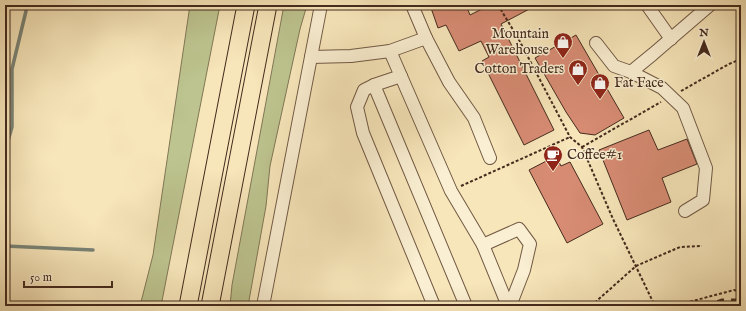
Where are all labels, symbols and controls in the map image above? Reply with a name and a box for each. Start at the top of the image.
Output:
north arrow [684,22,724,62]
place label: Mountain Warehouse [485,25,550,59]
text: N [698,26,709,40]
shop icon: Mountain Warehouse [552,31,574,59]
shop icon: Cotton Traders [567,58,589,86]
place label: Cotton Traders [475,60,564,78]
shop icon: Fat Face [589,72,611,100]
place label: Fat Face [614,74,664,92]
cafe icon: Coffee#1 [542,144,564,172]
place label: Coffee#1 [567,146,622,164]
scale bar [24,263,112,289]
text: 50 m [30,270,52,285]

